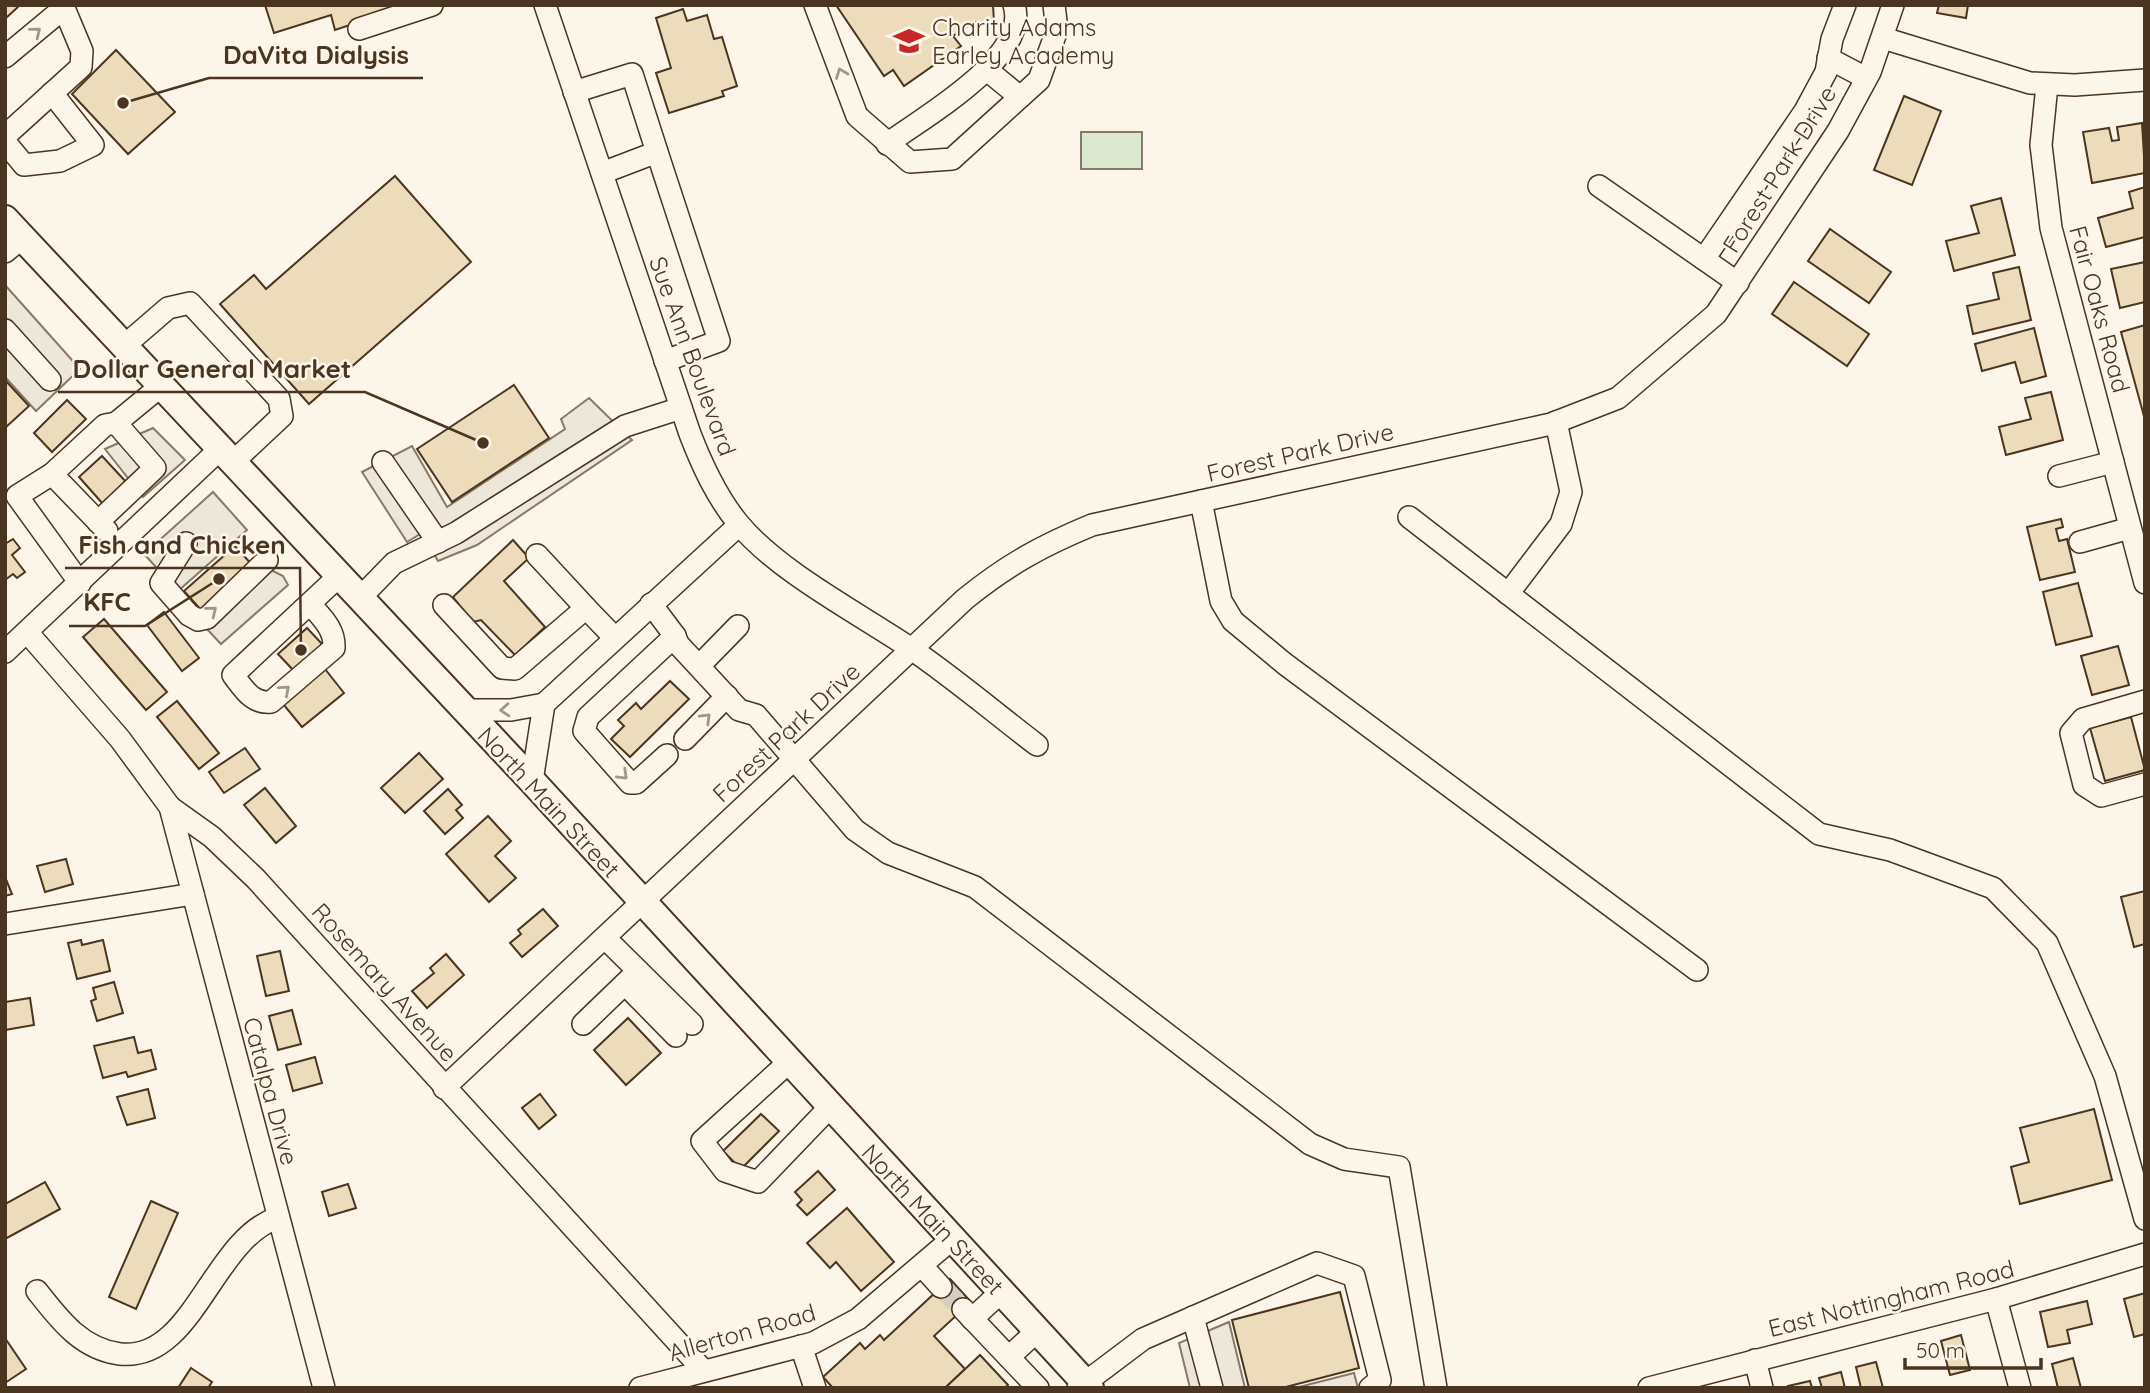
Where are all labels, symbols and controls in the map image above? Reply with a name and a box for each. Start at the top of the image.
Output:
place label: Charity Adams Earley Academy [932,12,1114,70]
school or university icon: Charity Adams Earley Academy [892,24,926,58]
one-way arrow [28,27,40,40]
callout: DaVita Dialysis [209,31,423,78]
text: DaVita Dialysis [223,38,409,71]
one-way arrow [835,68,849,80]
street label: Forest Park Drive [1716,80,1842,258]
street label: Fair Oaks Road [2063,222,2137,396]
street label: Sue Ann Boulevard [643,252,743,460]
callout: Dollar General Market [58,345,365,392]
text: Dollar General Market [73,352,351,385]
street label: Forest Park Drive [1204,416,1396,488]
callout: Fish and Chicken [65,521,300,568]
text: Fish and Chicken [78,528,286,561]
callout: KFC [69,579,145,626]
text: KFC [83,585,131,618]
one-way arrow [204,607,217,620]
street label: Forest Park Drive [706,656,866,808]
one-way arrow [277,686,290,699]
one-way arrow [500,702,511,717]
one-way arrow [697,713,710,726]
street label: North Main Street [472,720,626,884]
one-way arrow [614,766,627,779]
street label: Rosemary Avenue [306,896,464,1068]
street label: Catalpa Drive [237,1014,305,1168]
street label: North Main Street [856,1137,1010,1301]
street label: East Nottingham Road [1765,1253,2017,1343]
street label: Allerton Road [665,1297,819,1367]
scale bar [1905,1326,2042,1370]
text: 50 m [1916,1337,1965,1363]

